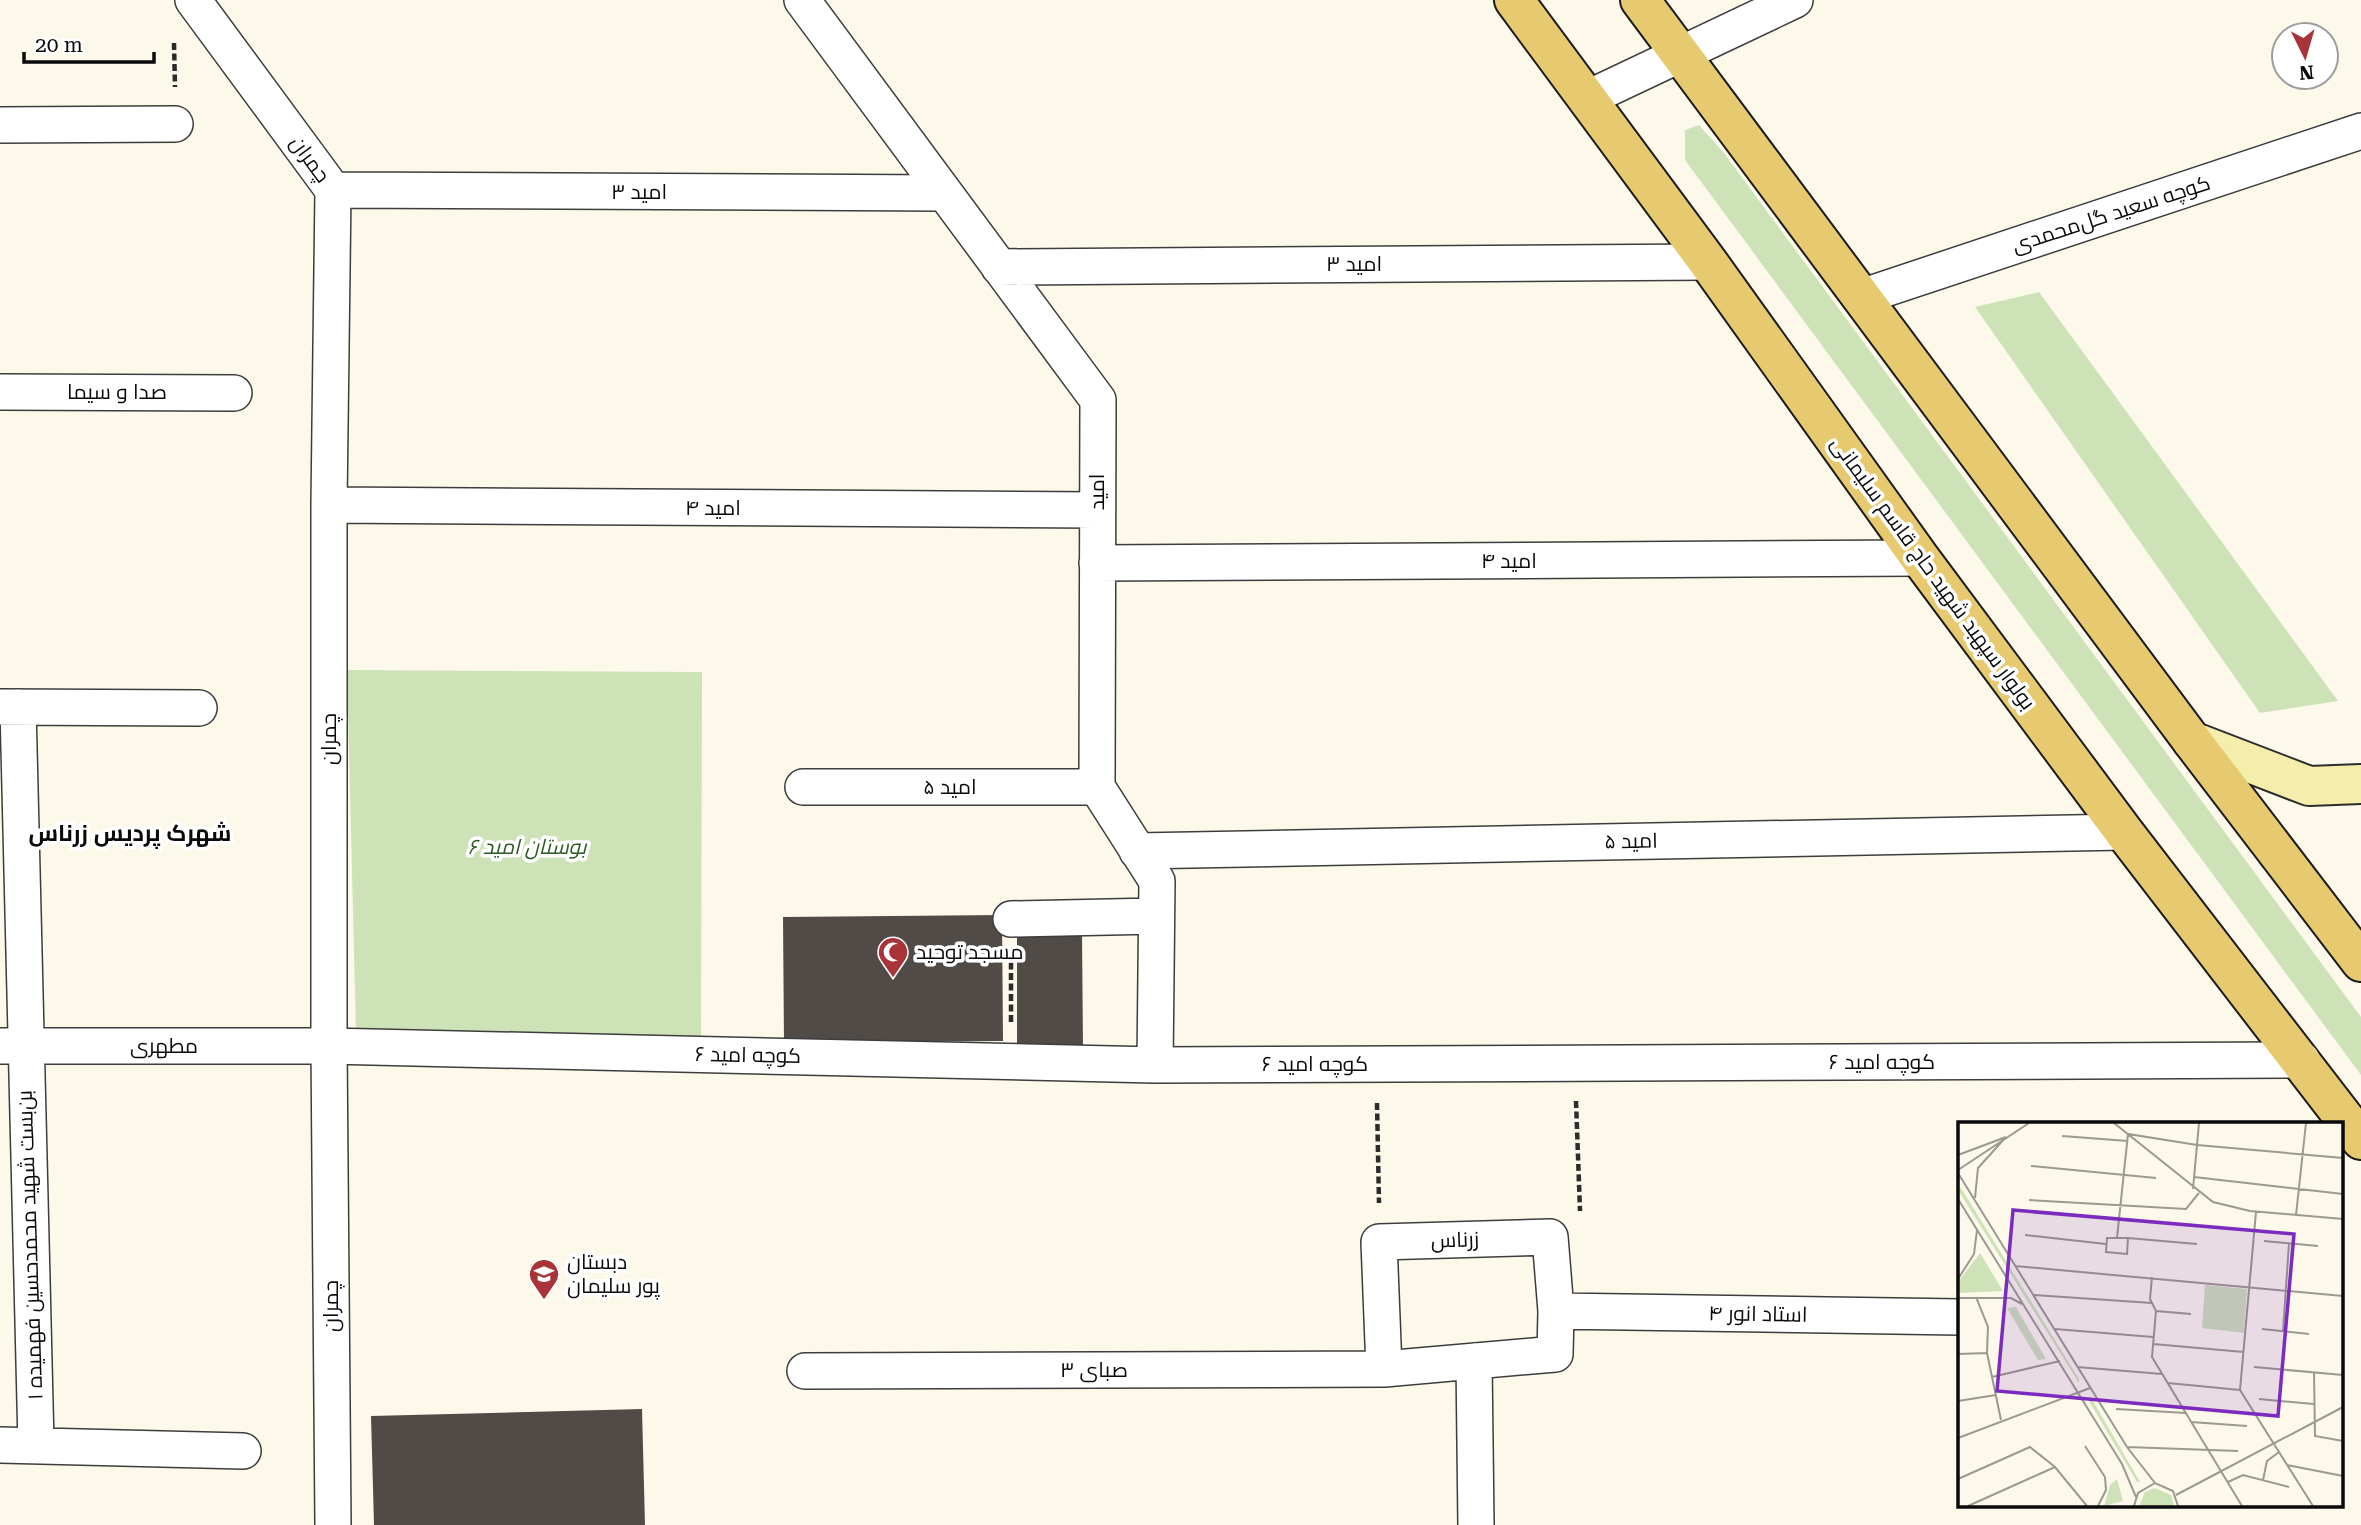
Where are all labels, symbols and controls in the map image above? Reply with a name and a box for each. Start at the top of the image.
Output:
scale bar [24,21,154,65]
north arrow [2270,21,2340,91]
text: 20 m [35,33,83,57]
text: N [2298,60,2315,85]
street label: چمران [283,131,335,188]
street label: کوچه سعید گل‌محمدی [2009,171,2214,259]
street label: امید ۳ [611,180,667,204]
street label: امید ۳ [1326,252,1382,276]
street label: صدا و سیما [67,380,167,404]
street label: بولوار سپهبد شهید حاج قاسم سلیمانی [1824,432,2040,715]
street label: امید [1085,474,1109,510]
street label: امید ۴ [685,496,741,520]
street label: امید ۴ [1481,549,1537,573]
street label: چمران [317,713,343,765]
street label: امید ۵ [923,775,977,799]
district label: شهرک پردیس زرناس [29,820,231,849]
street label: امید ۵ [1604,829,1658,853]
park label: بوستان امید ۶ [468,835,588,860]
mosque icon: مسجد توحید [876,935,910,979]
place label: مسجد توحید [916,940,1024,964]
street label: مطهری [130,1034,198,1059]
street label: کوچه امید ۶ [695,1042,801,1070]
street label: کوچه امید ۶ [1829,1050,1935,1076]
street label: کوچه امید ۶ [1262,1052,1368,1078]
street label: بن‌بست شهید محمدحسین فهمیده ۱ [13,1090,48,1400]
inset map [1958,1122,2344,1508]
street label: زرناس [1430,1227,1480,1254]
place label: دبستان پور سلیمان [567,1250,660,1300]
school or university icon: دبستان پور سلیمان [527,1257,561,1301]
street label: چمران [319,1280,345,1332]
street label: استاد انور ۴ [1708,1301,1808,1327]
street label: صبای ۳ [1060,1358,1128,1383]

